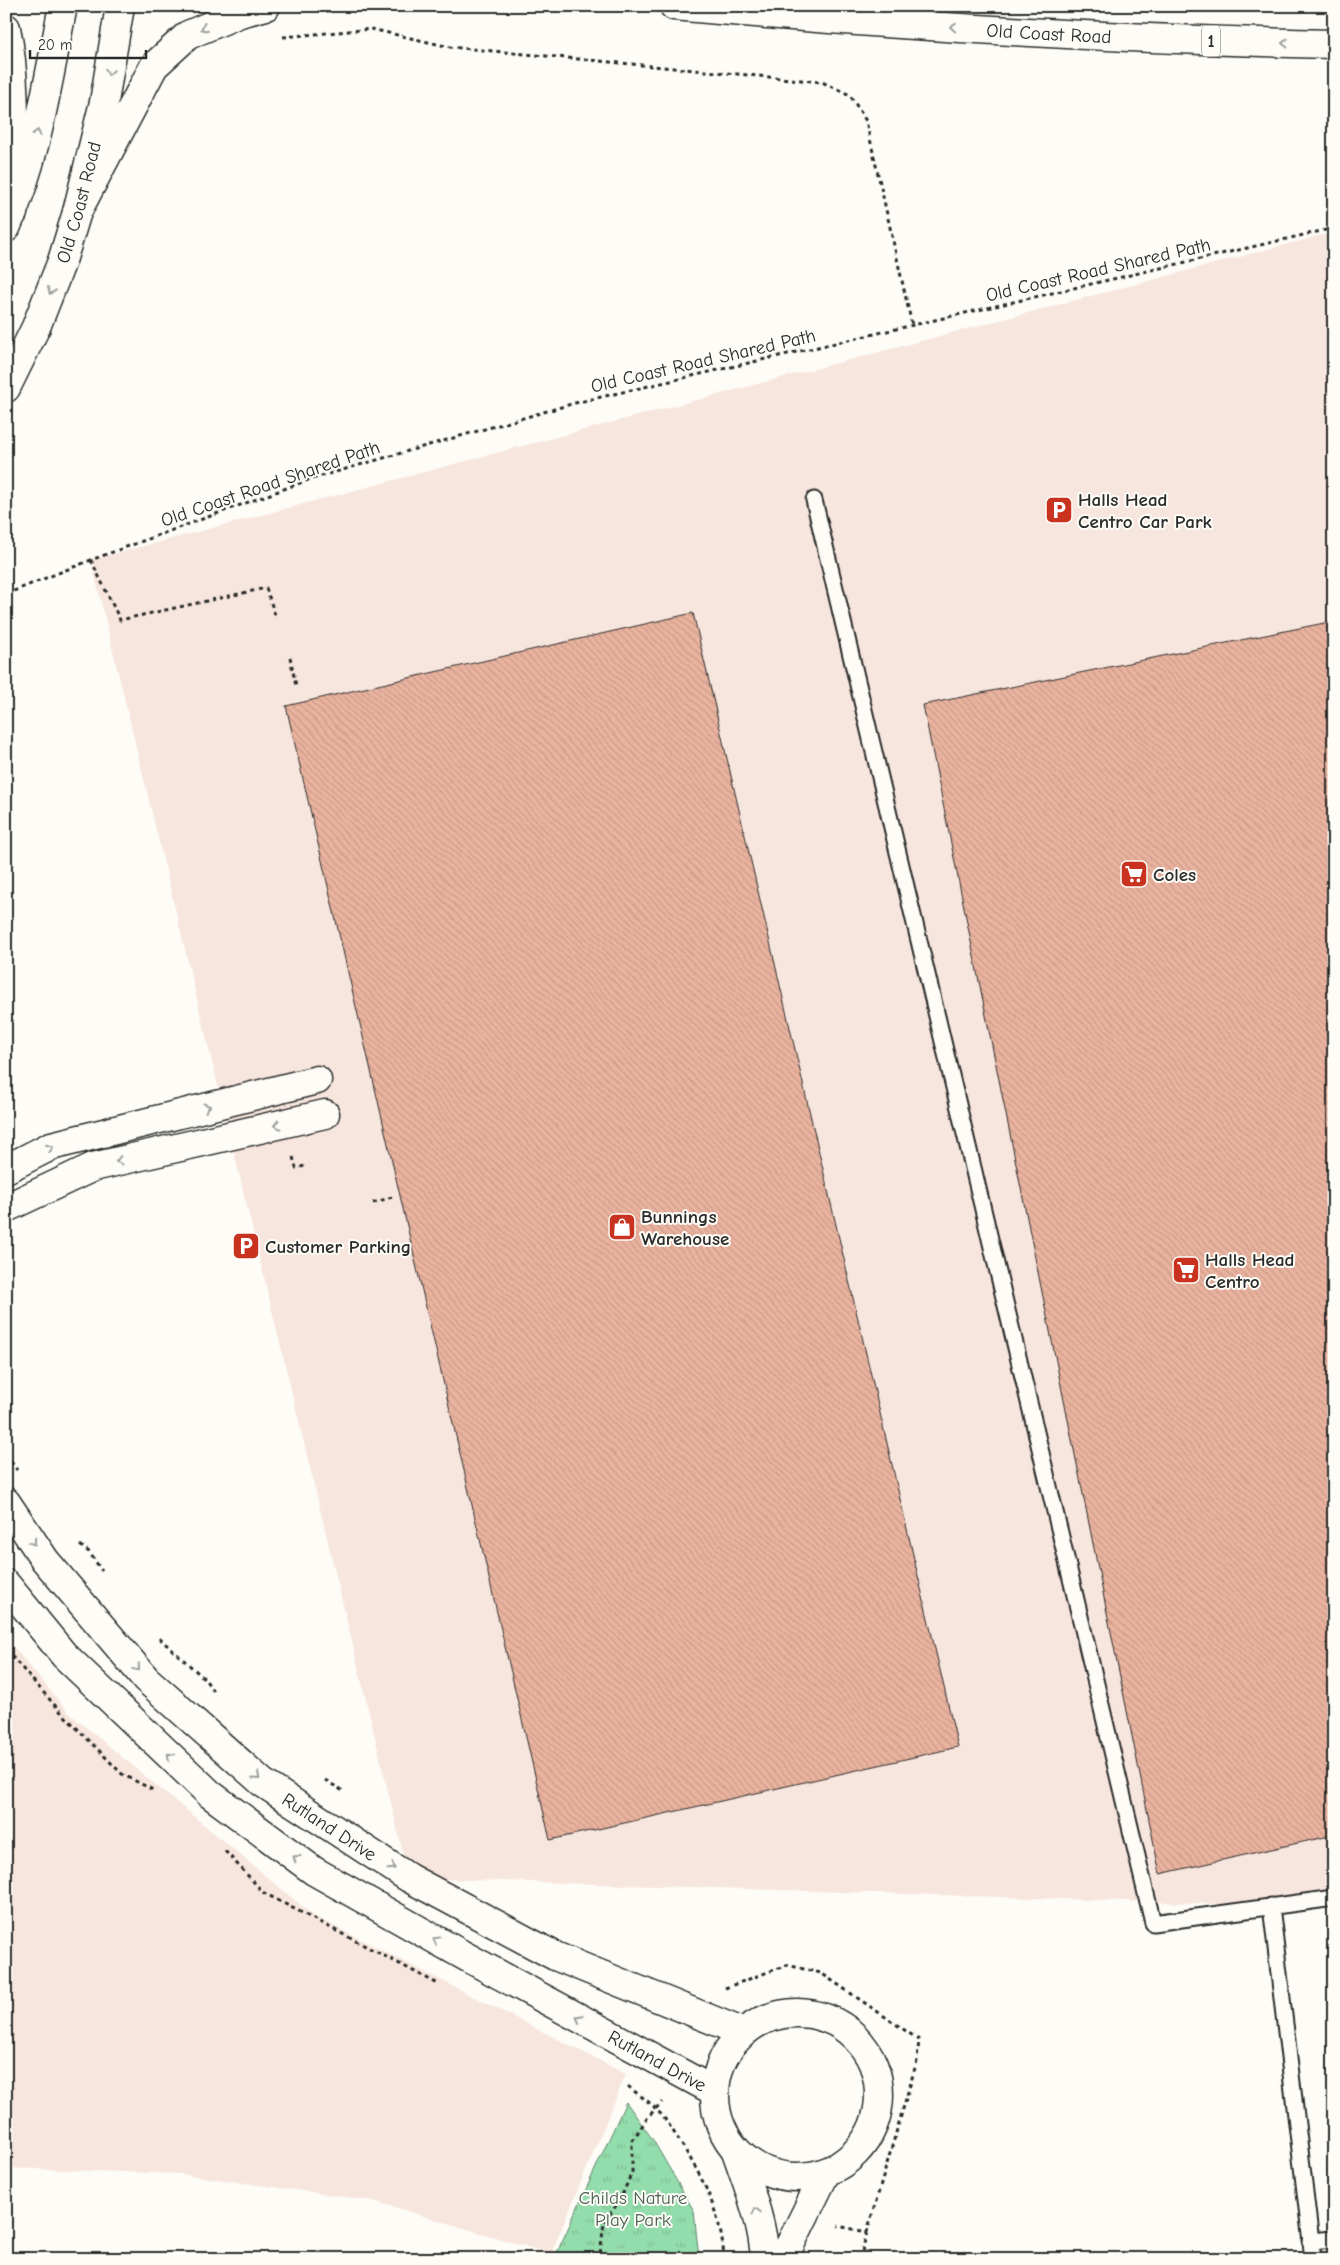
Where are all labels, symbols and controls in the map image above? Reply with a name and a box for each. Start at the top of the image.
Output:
street label: Old Coast Road [986,20,1112,48]
one-way arrow [200,22,209,33]
one-way arrow [949,22,957,33]
road number: 1 [1202,26,1220,56]
scale bar [30,28,146,60]
text: 20 m [38,36,72,54]
one-way arrow [1281,38,1288,48]
one-way arrow [104,67,114,76]
one-way arrow [31,129,41,138]
street label: Old Coast Road [52,139,106,266]
street label: Old Coast Road Shared Path [984,233,1213,307]
one-way arrow [46,286,57,295]
street label: Old Coast Road Shared Path [589,324,818,398]
street label: Old Coast Road Shared Path [158,436,383,532]
place label: Halls Head Centro Car Park [1078,489,1213,533]
parking icon: Halls Head Centro Car Park [1044,495,1074,525]
supermarket icon: Coles [1119,859,1149,889]
place label: Coles [1153,864,1196,886]
one-way arrow [203,1102,212,1113]
one-way arrow [273,1119,282,1130]
one-way arrow [45,1143,54,1154]
one-way arrow [114,1155,123,1166]
place label: Bunnings Warehouse [641,1206,729,1250]
shop icon: Bunnings Warehouse [607,1212,637,1242]
parking icon: Customer Parking [231,1231,261,1261]
place label: Customer Parking [265,1236,411,1258]
place label: Halls Head Centro [1205,1249,1295,1293]
supermarket icon: Halls Head Centro [1171,1255,1201,1285]
one-way arrow [27,1537,37,1546]
one-way arrow [131,1662,140,1671]
one-way arrow [166,1753,175,1762]
one-way arrow [251,1771,260,1780]
street label: Rutland Drive [278,1788,380,1866]
one-way arrow [293,1855,302,1863]
one-way arrow [386,1861,395,1870]
one-way arrow [432,1936,441,1946]
one-way arrow [575,2014,584,2024]
street label: Rutland Drive [604,2026,710,2097]
park label: Childs Nature Play Park [579,2187,687,2231]
one-way arrow [751,2208,761,2216]

